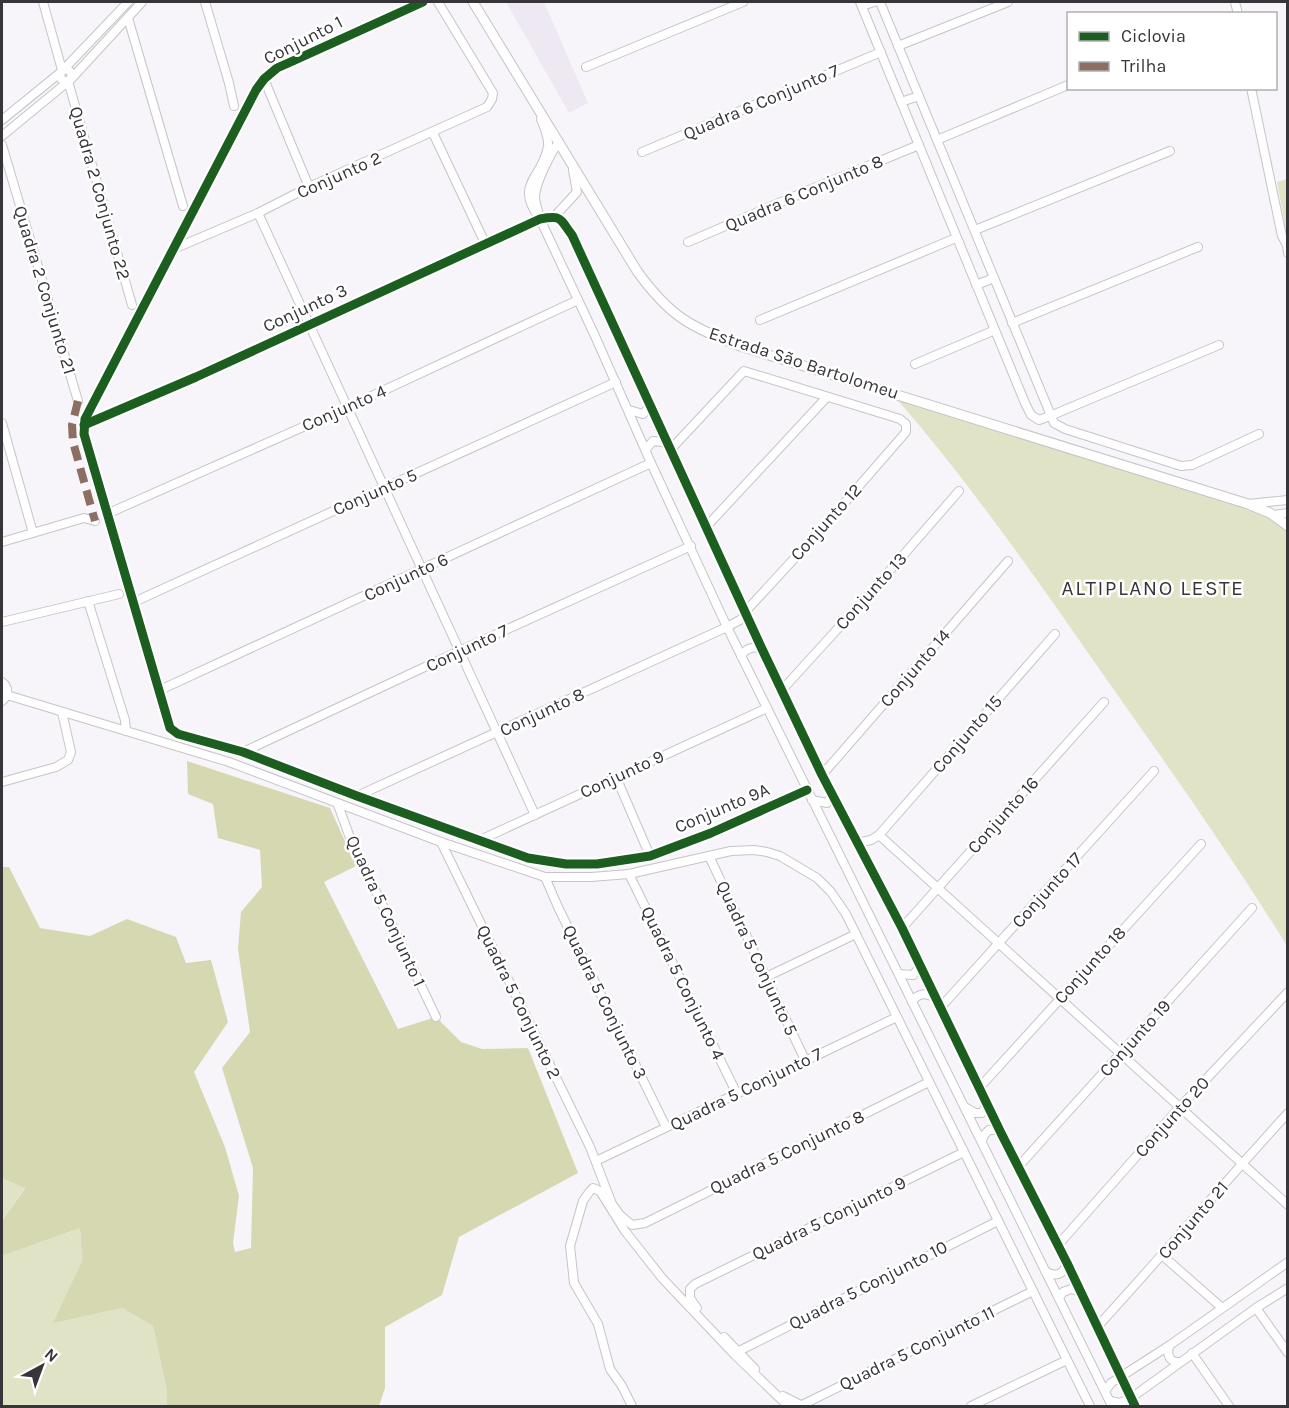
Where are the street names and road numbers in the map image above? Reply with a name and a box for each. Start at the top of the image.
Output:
street label: Conjunto 1 [260,11,346,69]
street label: Quadra 6 Conjunto 7 [680,59,843,145]
street label: Quadra 2 Conjunto 22 [65,104,135,282]
street label: Conjunto 2 [293,147,385,203]
street label: Quadra 6 Conjunto 8 [722,150,886,236]
street label: Quadra 2 Conjunto 21 [9,203,81,377]
street label: Conjunto 3 [259,279,351,337]
street label: Estrada São Bartolomeu [706,322,902,404]
street label: Conjunto 4 [298,380,390,436]
street label: Conjunto 5 [329,464,421,520]
street label: Conjunto 12 [786,479,866,565]
street label: Conjunto 6 [360,548,452,606]
street label: Conjunto 13 [831,548,911,634]
street label: Conjunto 7 [422,619,512,677]
street label: Conjunto 14 [875,625,955,711]
street label: Conjunto 8 [496,683,588,741]
street label: Conjunto 15 [927,691,1007,777]
street label: Conjunto 9 [576,745,668,803]
street label: Conjunto 16 [963,772,1043,858]
street label: Conjunto 9A [671,778,773,838]
street label: Quadra 5 Conjunto 1 [341,832,431,990]
street label: Conjunto 17 [1007,847,1087,932]
street label: Quadra 5 Conjunto 5 [711,877,803,1039]
street label: Quadra 5 Conjunto 4 [636,902,730,1064]
street label: Quadra 5 Conjunto 2 [472,921,566,1083]
street label: Quadra 5 Conjunto 3 [558,921,652,1083]
street label: Conjunto 18 [1049,922,1131,1008]
street label: Conjunto 19 [1095,995,1175,1081]
street label: Quadra 5 Conjunto 7 [666,1042,826,1135]
street label: Conjunto 20 [1130,1072,1214,1162]
street label: Quadra 5 Conjunto 8 [706,1105,868,1199]
street label: Quadra 5 Conjunto 9 [748,1171,910,1265]
street label: Conjunto 21 [1153,1176,1233,1264]
street label: Quadra 5 Conjunto 10 [785,1235,951,1335]
street label: Quadra 5 Conjunto 11 [836,1301,998,1395]

